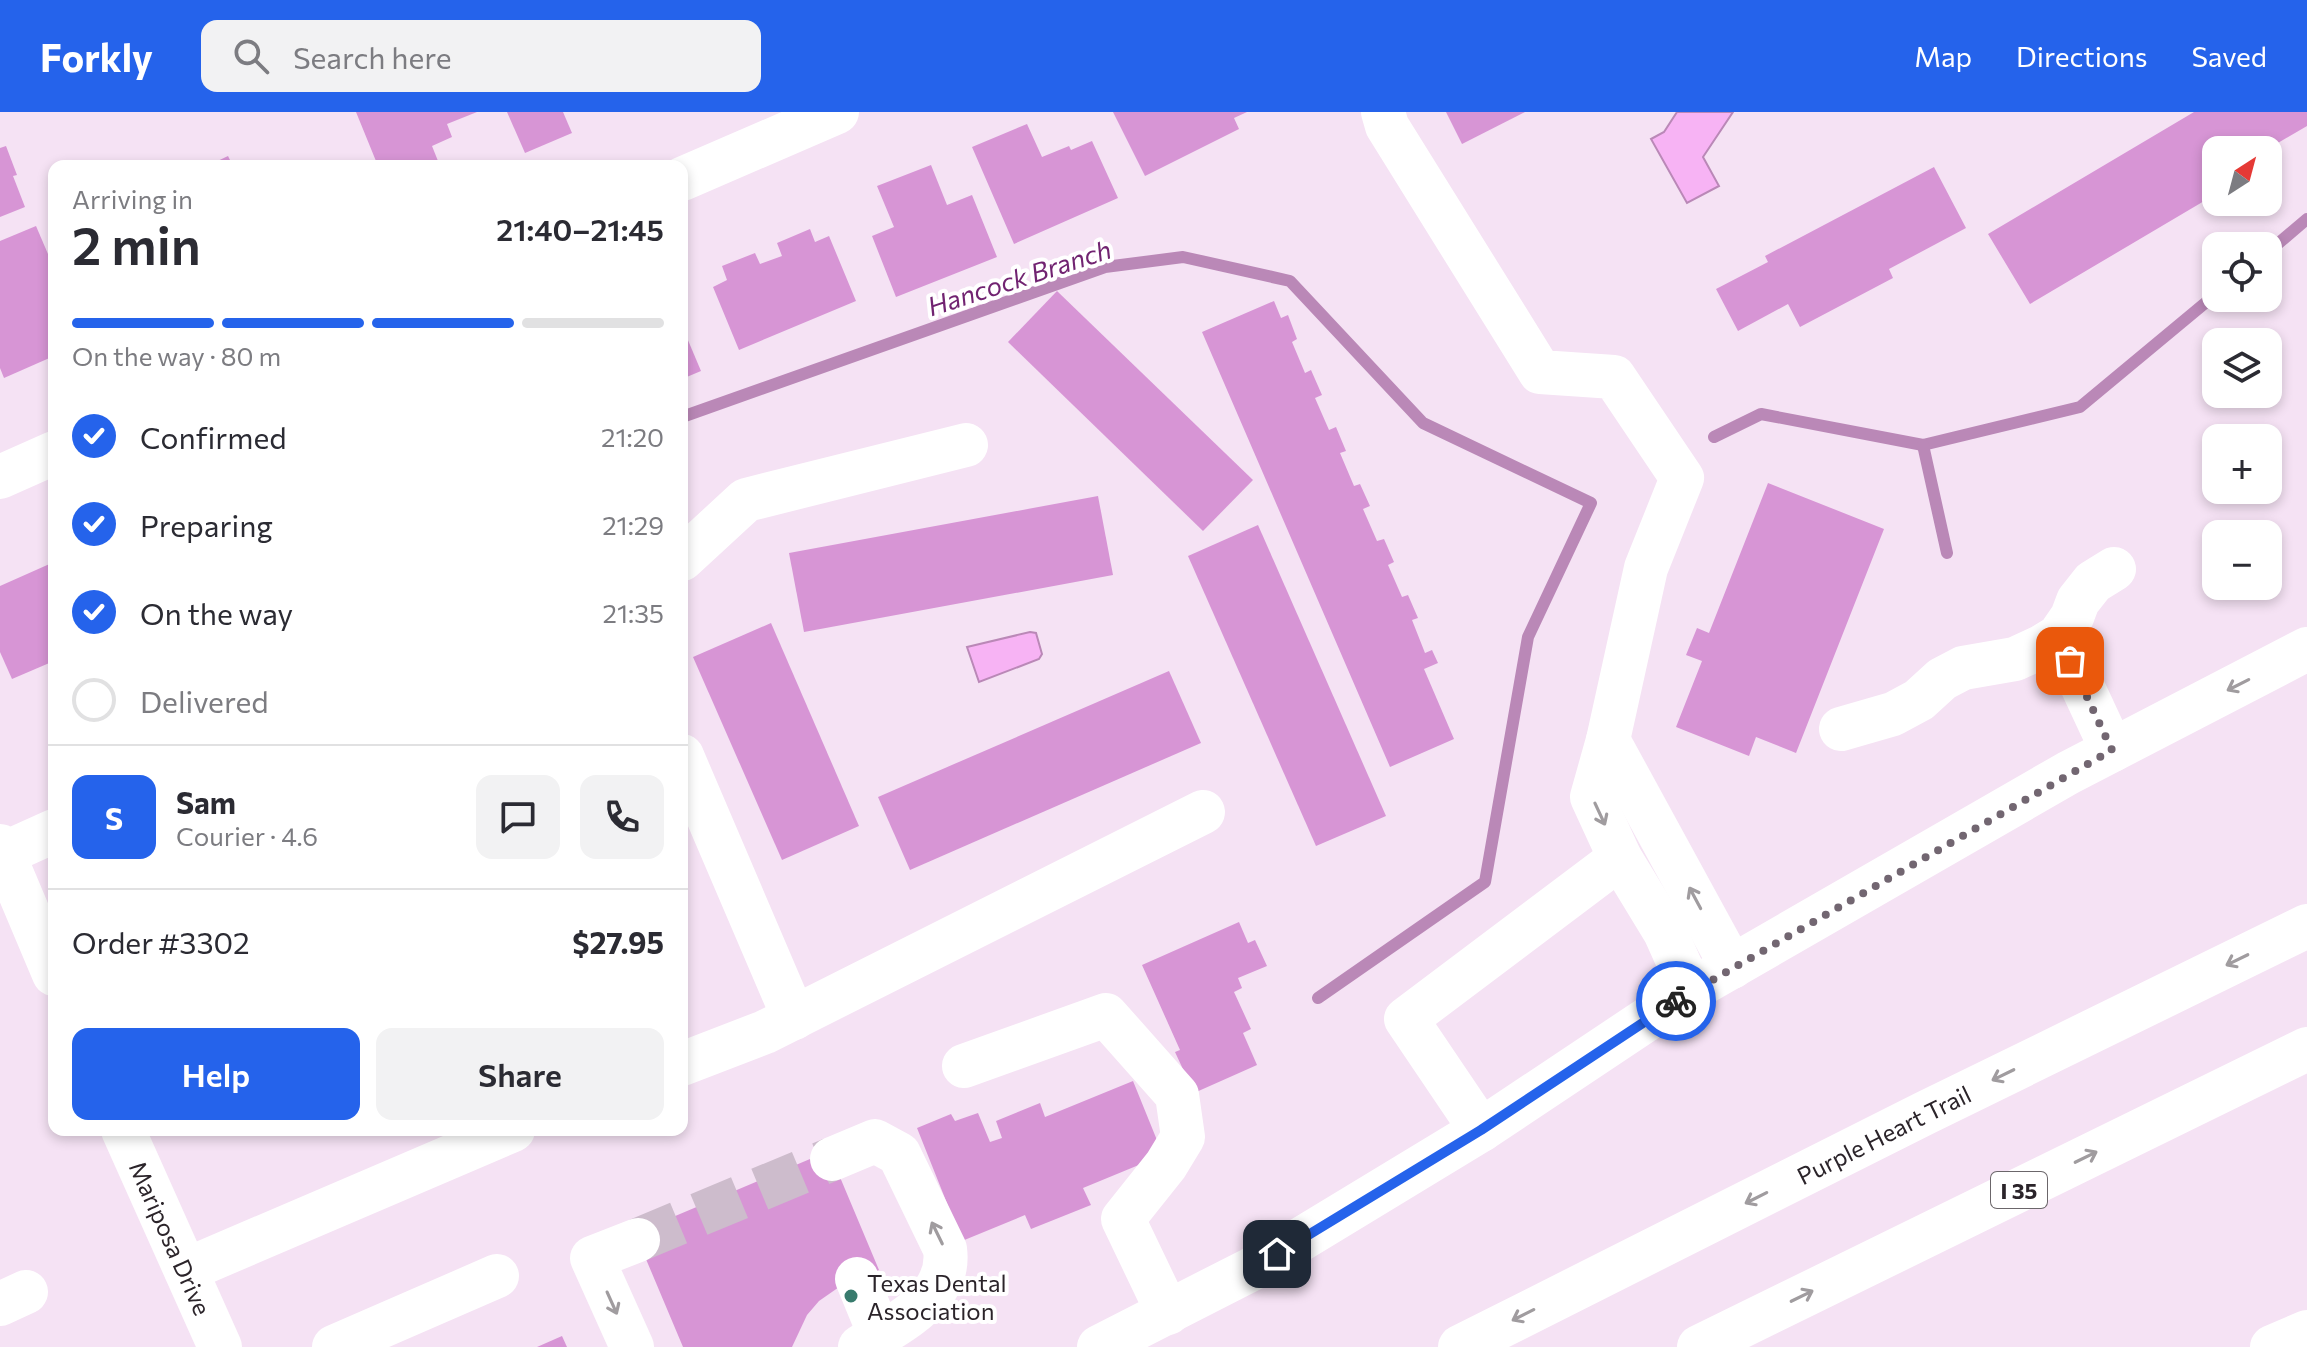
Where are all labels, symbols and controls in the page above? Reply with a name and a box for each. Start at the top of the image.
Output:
search box [201,20,761,92]
text: Forkly [40,33,153,80]
icon: search [229,34,273,78]
text: Search here [293,38,452,75]
text: Map [1914,39,1972,73]
text: Directions [2016,39,2147,73]
text: Saved [2191,39,2267,73]
north arrow [2202,136,2282,216]
map controls [2202,136,2282,600]
text: Arriving in [72,183,193,214]
text: 21:40–21:45 [496,210,664,247]
text: 2 min [72,212,201,276]
button: locate [2202,232,2282,312]
water label: Hancock Branch [923,233,1115,321]
button: layers [2202,328,2282,408]
text: On the way · 80 m [72,340,281,371]
icon: check [72,414,116,458]
text: Confirmed [140,418,287,455]
text: 21:20 [601,421,664,452]
button: + [2202,424,2282,504]
icon: check [72,502,116,546]
text: Preparing [140,506,273,543]
text: 21:29 [602,509,664,540]
button: − [2202,520,2282,600]
icon: check [72,590,116,634]
text: On the way [140,594,293,631]
text: 21:35 [603,597,664,628]
pin [2036,627,2104,695]
icon: bag [2048,639,2092,683]
one-way arrow [2226,677,2250,693]
text: Delivered [140,682,269,719]
button: chat [476,775,560,859]
button: phone [580,775,664,859]
text: Sam [176,783,236,820]
text: S [105,799,123,836]
one-way arrow [1593,802,1608,826]
text: Courier · 4.6 [176,820,318,851]
one-way arrow [1687,887,1702,911]
text: Order #3302 [72,923,250,960]
text: $27.95 [572,923,664,960]
one-way arrow [2225,953,2249,968]
courier [1636,961,1716,1041]
icon: bike [1654,979,1698,1023]
button: Help [72,1028,360,1120]
button: Share [376,1028,664,1120]
one-way arrow [1992,1067,2016,1083]
street label: Purple Heart Trail [1792,1079,1975,1190]
one-way arrow [2073,1149,2097,1164]
street label: Mariposa Drive [124,1156,218,1319]
road number: I 35 [1991,1172,2047,1208]
one-way arrow [1744,1191,1768,1207]
pin [1243,1220,1311,1288]
one-way arrow [929,1222,945,1246]
icon: home [1255,1232,1299,1276]
place label: Texas Dental Association [867,1268,1007,1325]
marker: Texas Dental Association [842,1287,860,1305]
one-way arrow [1789,1288,1813,1303]
one-way arrow [605,1290,620,1314]
one-way arrow [1512,1308,1536,1323]

